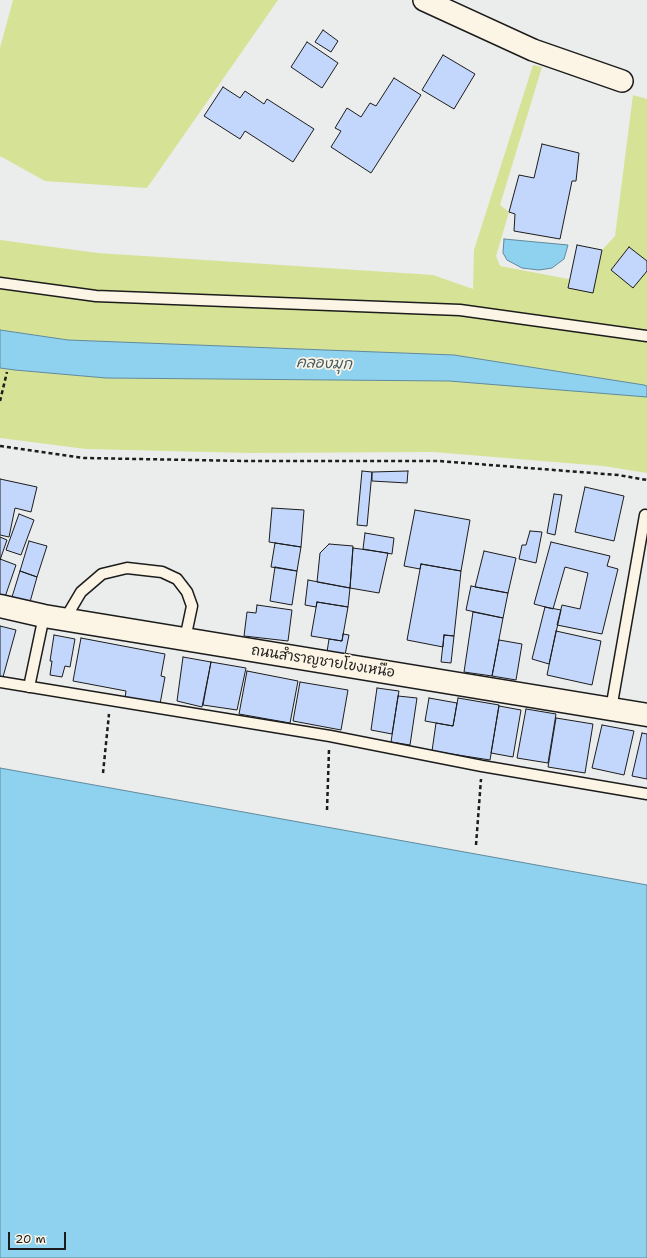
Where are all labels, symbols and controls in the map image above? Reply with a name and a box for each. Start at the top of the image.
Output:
water label: คลองมุก [296,354,352,374]
street label: ถนนสำราญชายโขงเหนือ [250,642,396,682]
scale bar [10,1224,68,1250]
text: 20 m [15,1231,46,1247]

